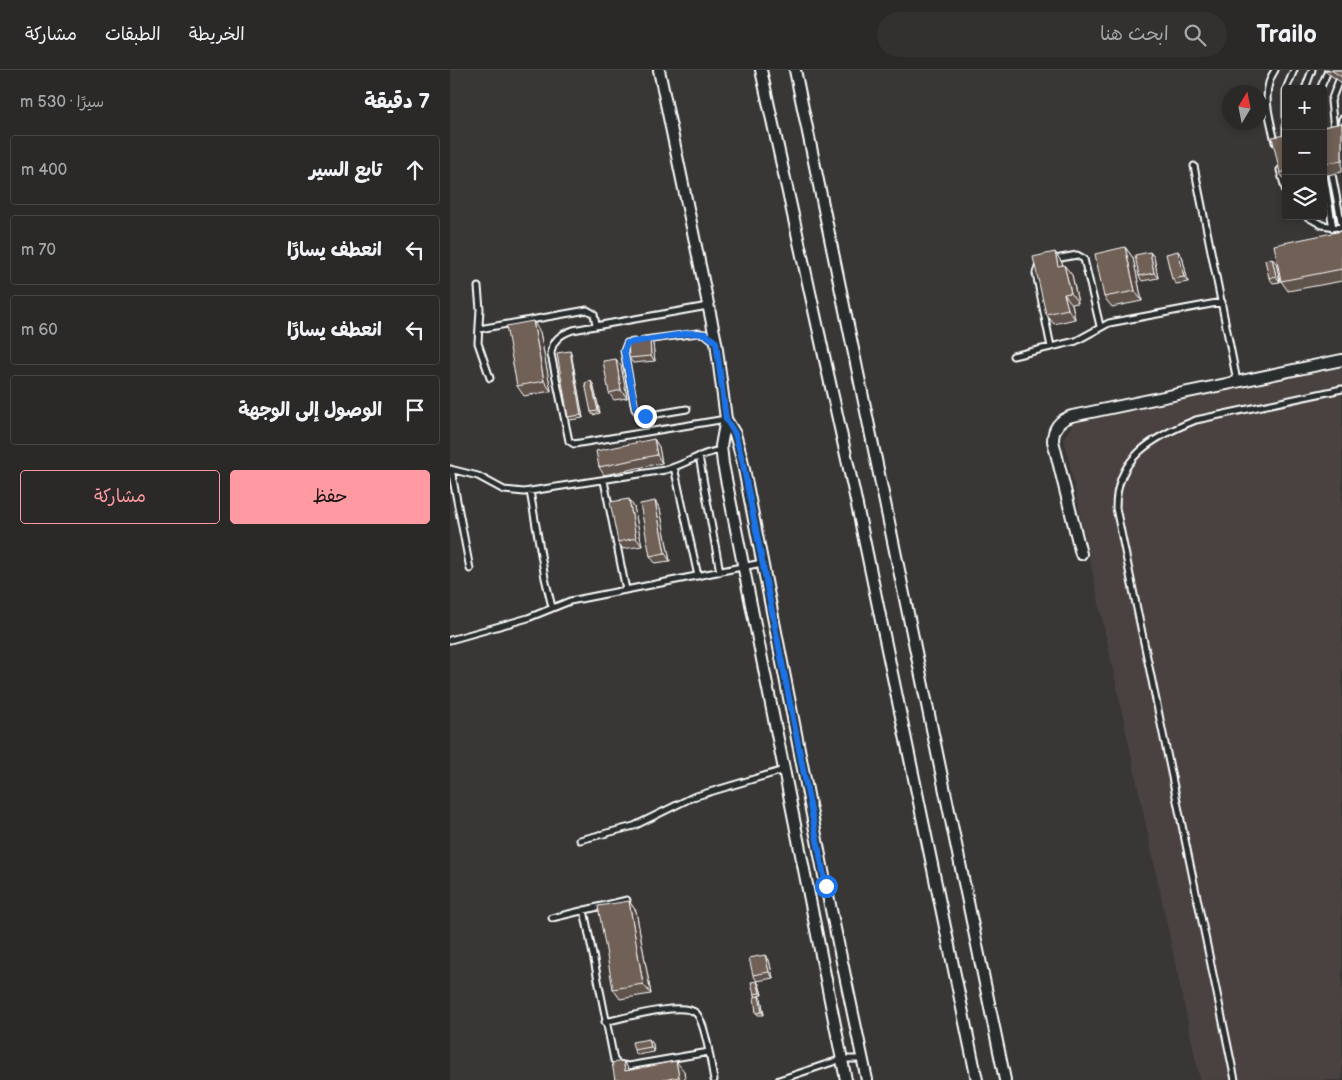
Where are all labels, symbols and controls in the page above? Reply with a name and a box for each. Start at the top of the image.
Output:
search box [877,12,1227,57]
text: Trailo [1257,20,1317,49]
icon: search [1181,21,1209,49]
text: ابحث هنا [1100,23,1169,46]
text: مشاركة [25,24,77,45]
text: الطبقات [105,24,161,45]
text: الخريطة [189,24,245,45]
north arrow [1222,85,1267,130]
map controls [1282,85,1327,220]
button: + [1282,85,1327,130]
text: 7 دقيقة [364,89,430,114]
text: سيرًا · 530 m [20,93,104,112]
button: − [1282,130,1327,175]
icon: ahead [401,156,429,184]
text: تابع السير [309,159,382,182]
text: 400 m [21,161,67,180]
button: layers [1282,175,1327,220]
icon: left [401,236,429,264]
text: انعطف يسارًا [287,239,382,262]
text: 70 m [21,241,56,260]
icon: left [401,316,429,344]
text: انعطف يسارًا [287,319,382,342]
text: 60 m [21,321,58,340]
icon: arrive [401,396,429,424]
text: الوصول إلى الوجهة [238,399,382,422]
route end [634,405,657,428]
button: مشاركة [20,470,220,524]
button: حفظ [230,470,430,524]
route start [815,875,838,898]

